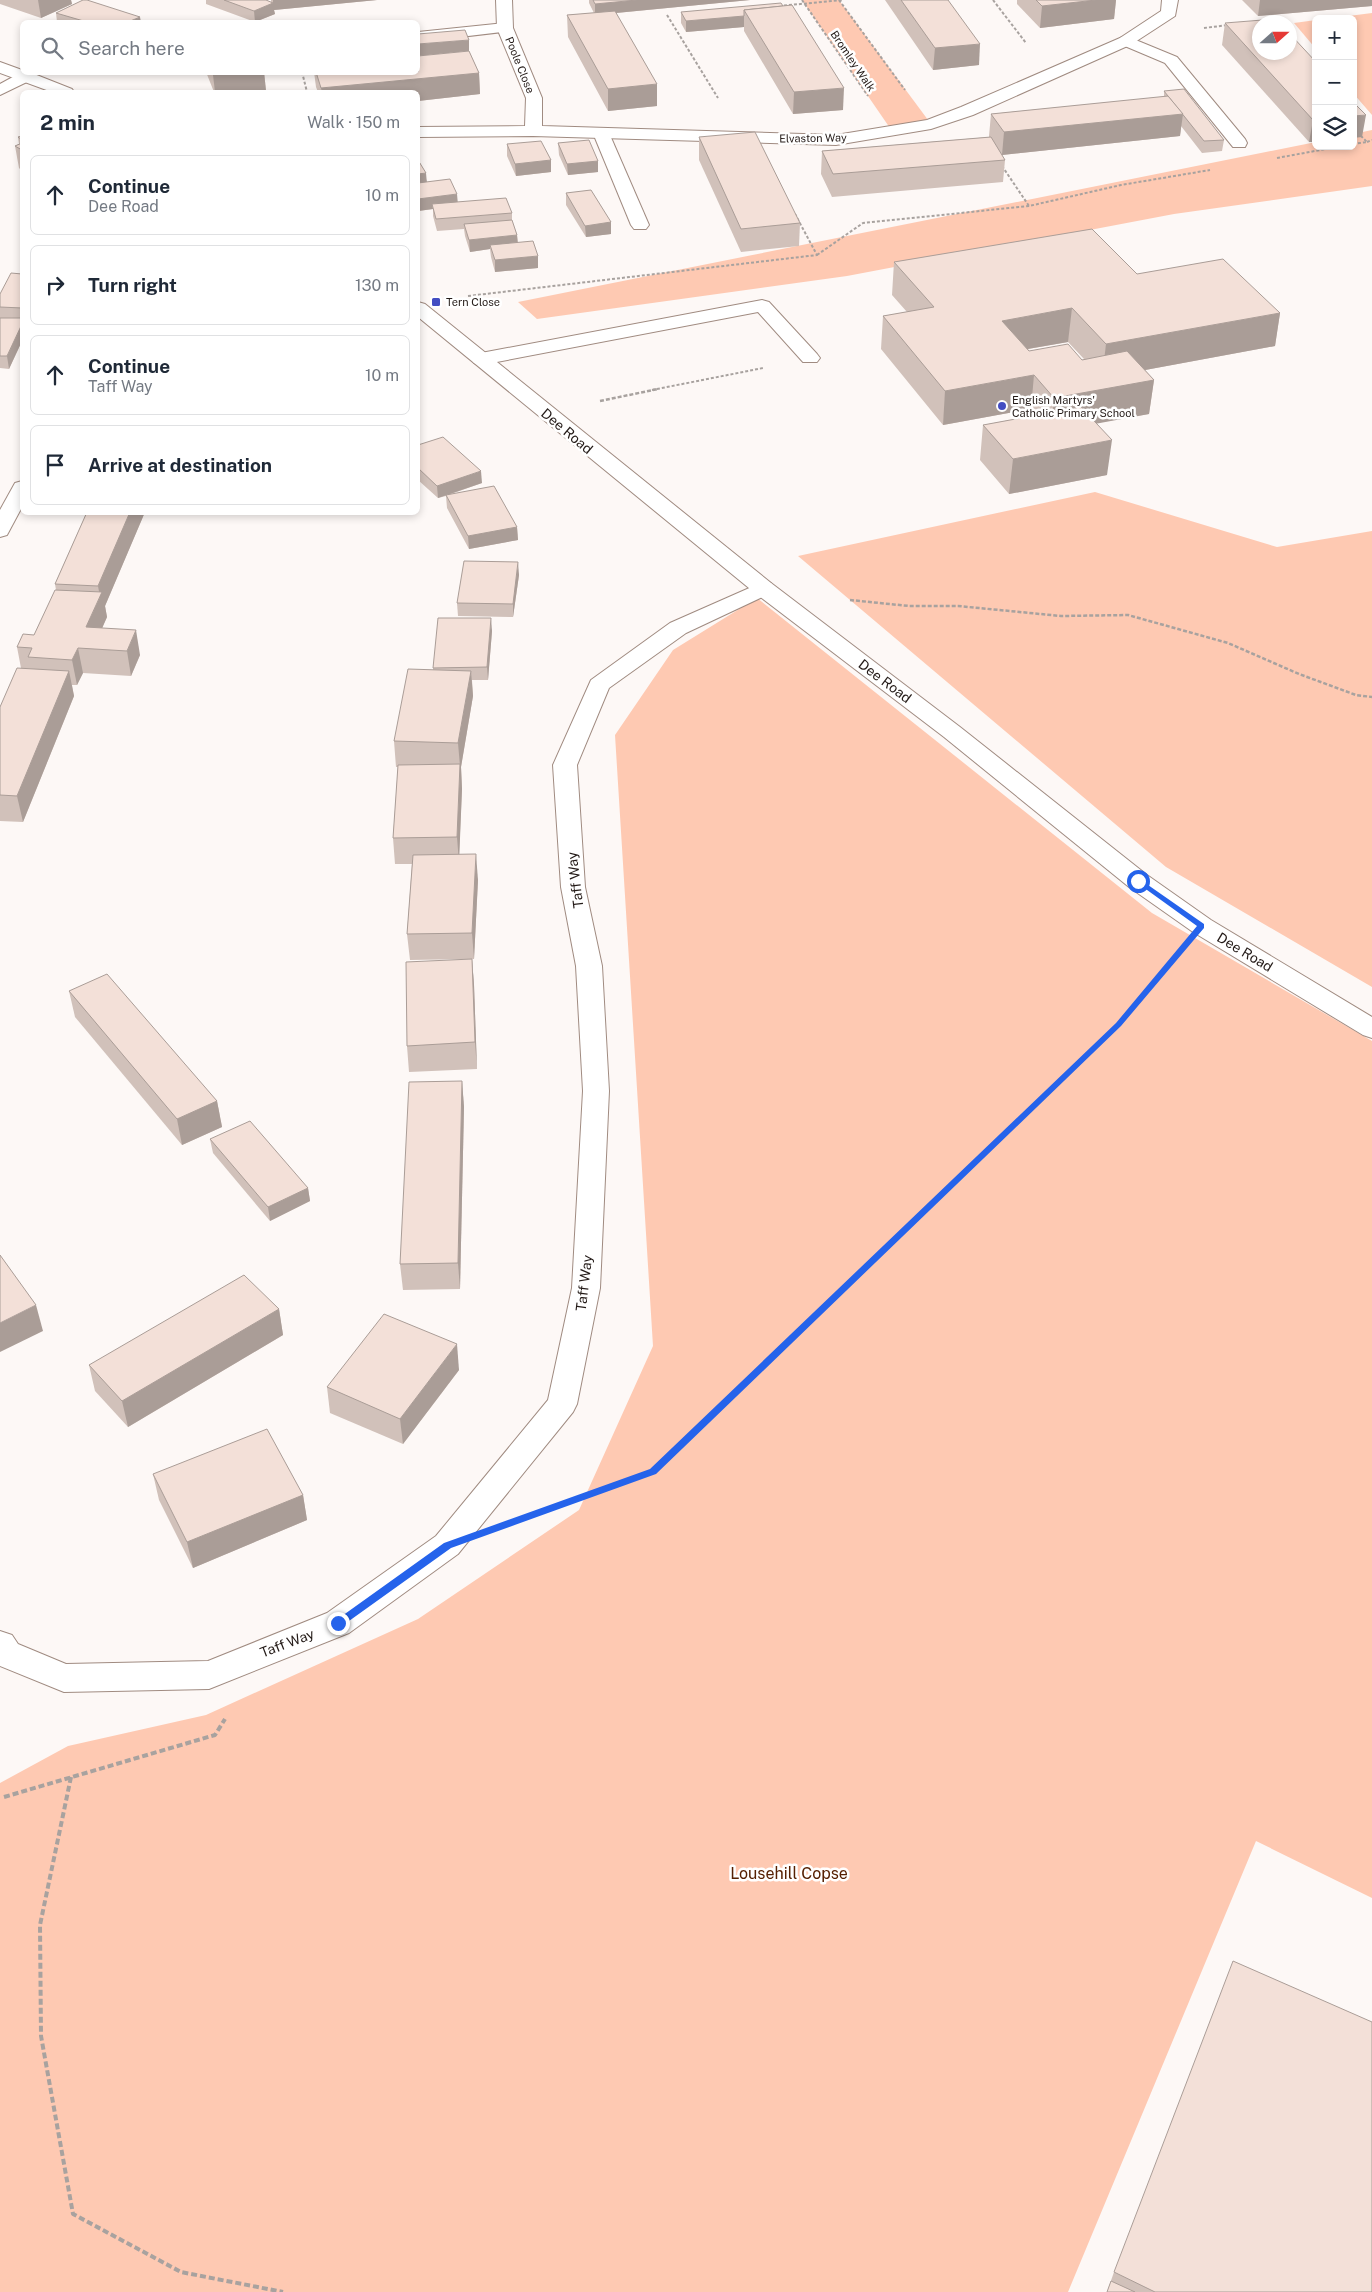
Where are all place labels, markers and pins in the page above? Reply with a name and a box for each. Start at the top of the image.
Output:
marker: Tern Close [430,296,442,308]
place label: Tern Close [446,296,500,308]
place label: English Martyrs' Catholic Primary School [1012,394,1135,419]
marker: English Martyrs' Catholic Primary School [996,400,1008,412]

